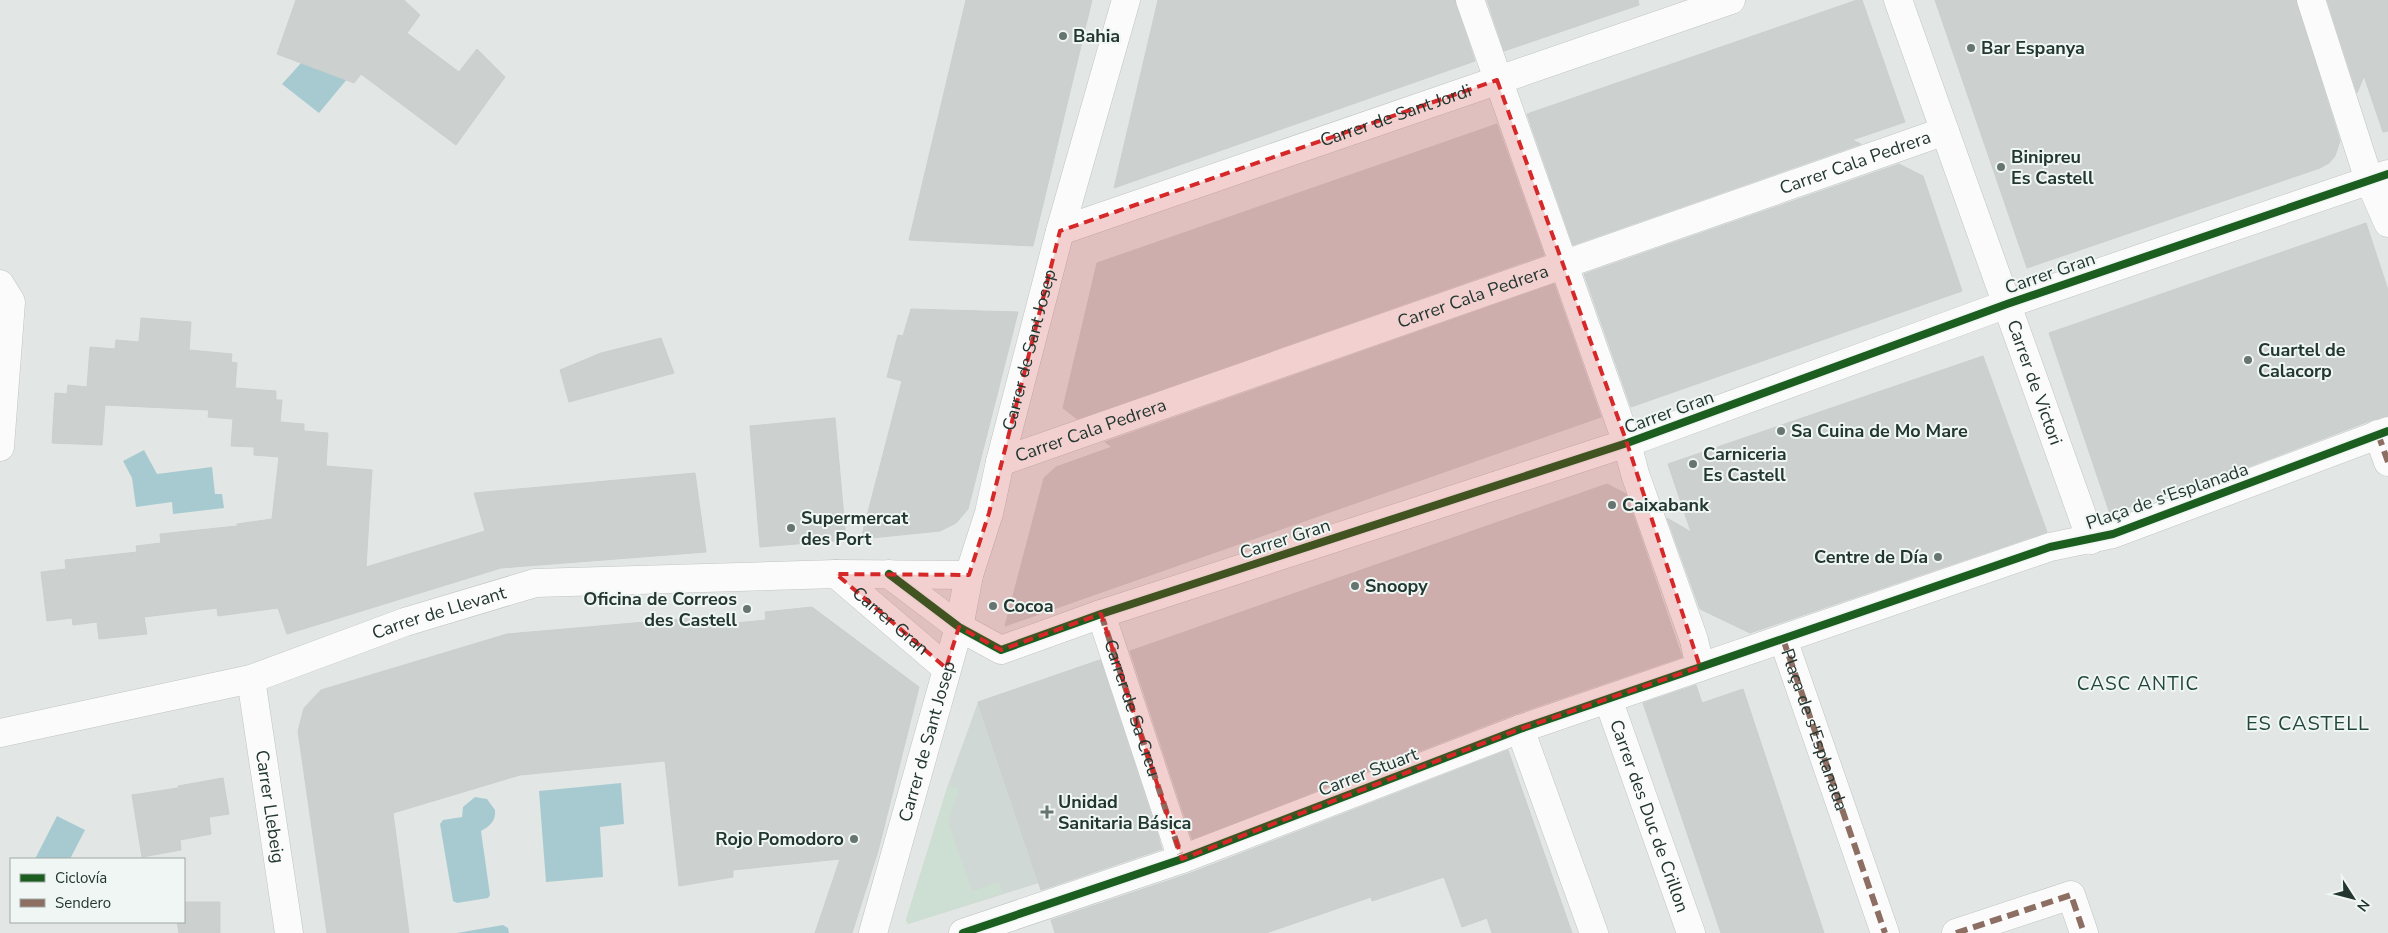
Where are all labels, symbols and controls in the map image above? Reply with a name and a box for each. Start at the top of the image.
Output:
place label: Bahia [1073,24,1120,48]
marker: Bahia [1057,30,1069,42]
place label: Bar Espanya [1981,36,2085,60]
marker: Bar Espanya [1965,42,1977,54]
street label: Carrer de Sant Jordi [1317,78,1474,153]
street label: Carrer Cala Pedrera [1776,125,1934,200]
place label: Binipreu Es Castell [2011,145,2094,190]
marker: Binipreu Es Castell [1995,161,2007,173]
street label: Carrer Gran [2002,246,2098,300]
street label: Carrer Cala Pedrera [1394,259,1552,334]
street label: Carrer de Sant Josep [997,267,1062,433]
street label: Carrer de Victori [2001,316,2068,448]
place label: Cuartel de Calacorp [2258,338,2346,383]
marker: Cuartel de Calacorp [2242,354,2254,366]
street label: Carrer Gran [1621,385,1717,439]
street label: Carrer Cala Pedrera [1012,393,1169,468]
place label: Sa Cuina de Mo Mare [1791,419,1968,443]
marker: Sa Cuina de Mo Mare [1775,425,1787,437]
place label: Carniceria Es Castell [1703,442,1786,487]
street label: Plaça de s'Esplanada [2083,457,2251,535]
marker: Carniceria Es Castell [1687,458,1699,470]
place label: Caixabank [1622,493,1709,517]
marker: Caixabank [1606,499,1618,511]
place label: Supermercat des Port [801,506,908,551]
street label: Carrer Gran [1237,513,1333,565]
marker: Supermercat des Port [785,522,797,534]
place label: Centre de Día [1814,545,1928,569]
marker: Centre de Día [1932,551,1944,563]
place label: Snoopy [1365,574,1428,598]
street label: Carrer de Llevant [368,580,509,645]
marker: Snoopy [1349,580,1361,592]
street label: Carrer Gran [847,581,934,660]
place label: Oficina de Correos des Castell [583,587,737,632]
place label: Cocoa [1003,594,1054,618]
marker: Cocoa [987,600,999,612]
marker: Oficina de Correos des Castell [741,603,753,615]
street label: Carrer de Sa Creu [1098,636,1166,780]
street label: Plaça de s'Esplanada [1775,645,1854,814]
street label: Carrer de Sant Josep [893,658,961,825]
district label: CASC ANTIC [2077,671,2199,697]
district label: ES CASTELL [2246,710,2370,737]
street label: Carrer des Duc de Crillon [1604,716,1695,916]
street label: Carrer Stuart [1315,742,1422,802]
street label: Carrer Llebeig [250,748,290,865]
place label: Unidad Sanitaria Básica [1058,790,1191,835]
marker: Unidad Sanitaria Básica [1040,805,1054,819]
place label: Rojo Pomodoro [715,827,844,851]
marker: Rojo Pomodoro [848,833,860,845]
legend [10,858,185,923]
text: Ciclovía [55,868,107,888]
north arrow [2328,873,2378,923]
text: Sendero [55,893,111,913]
text: N [2352,896,2374,915]

